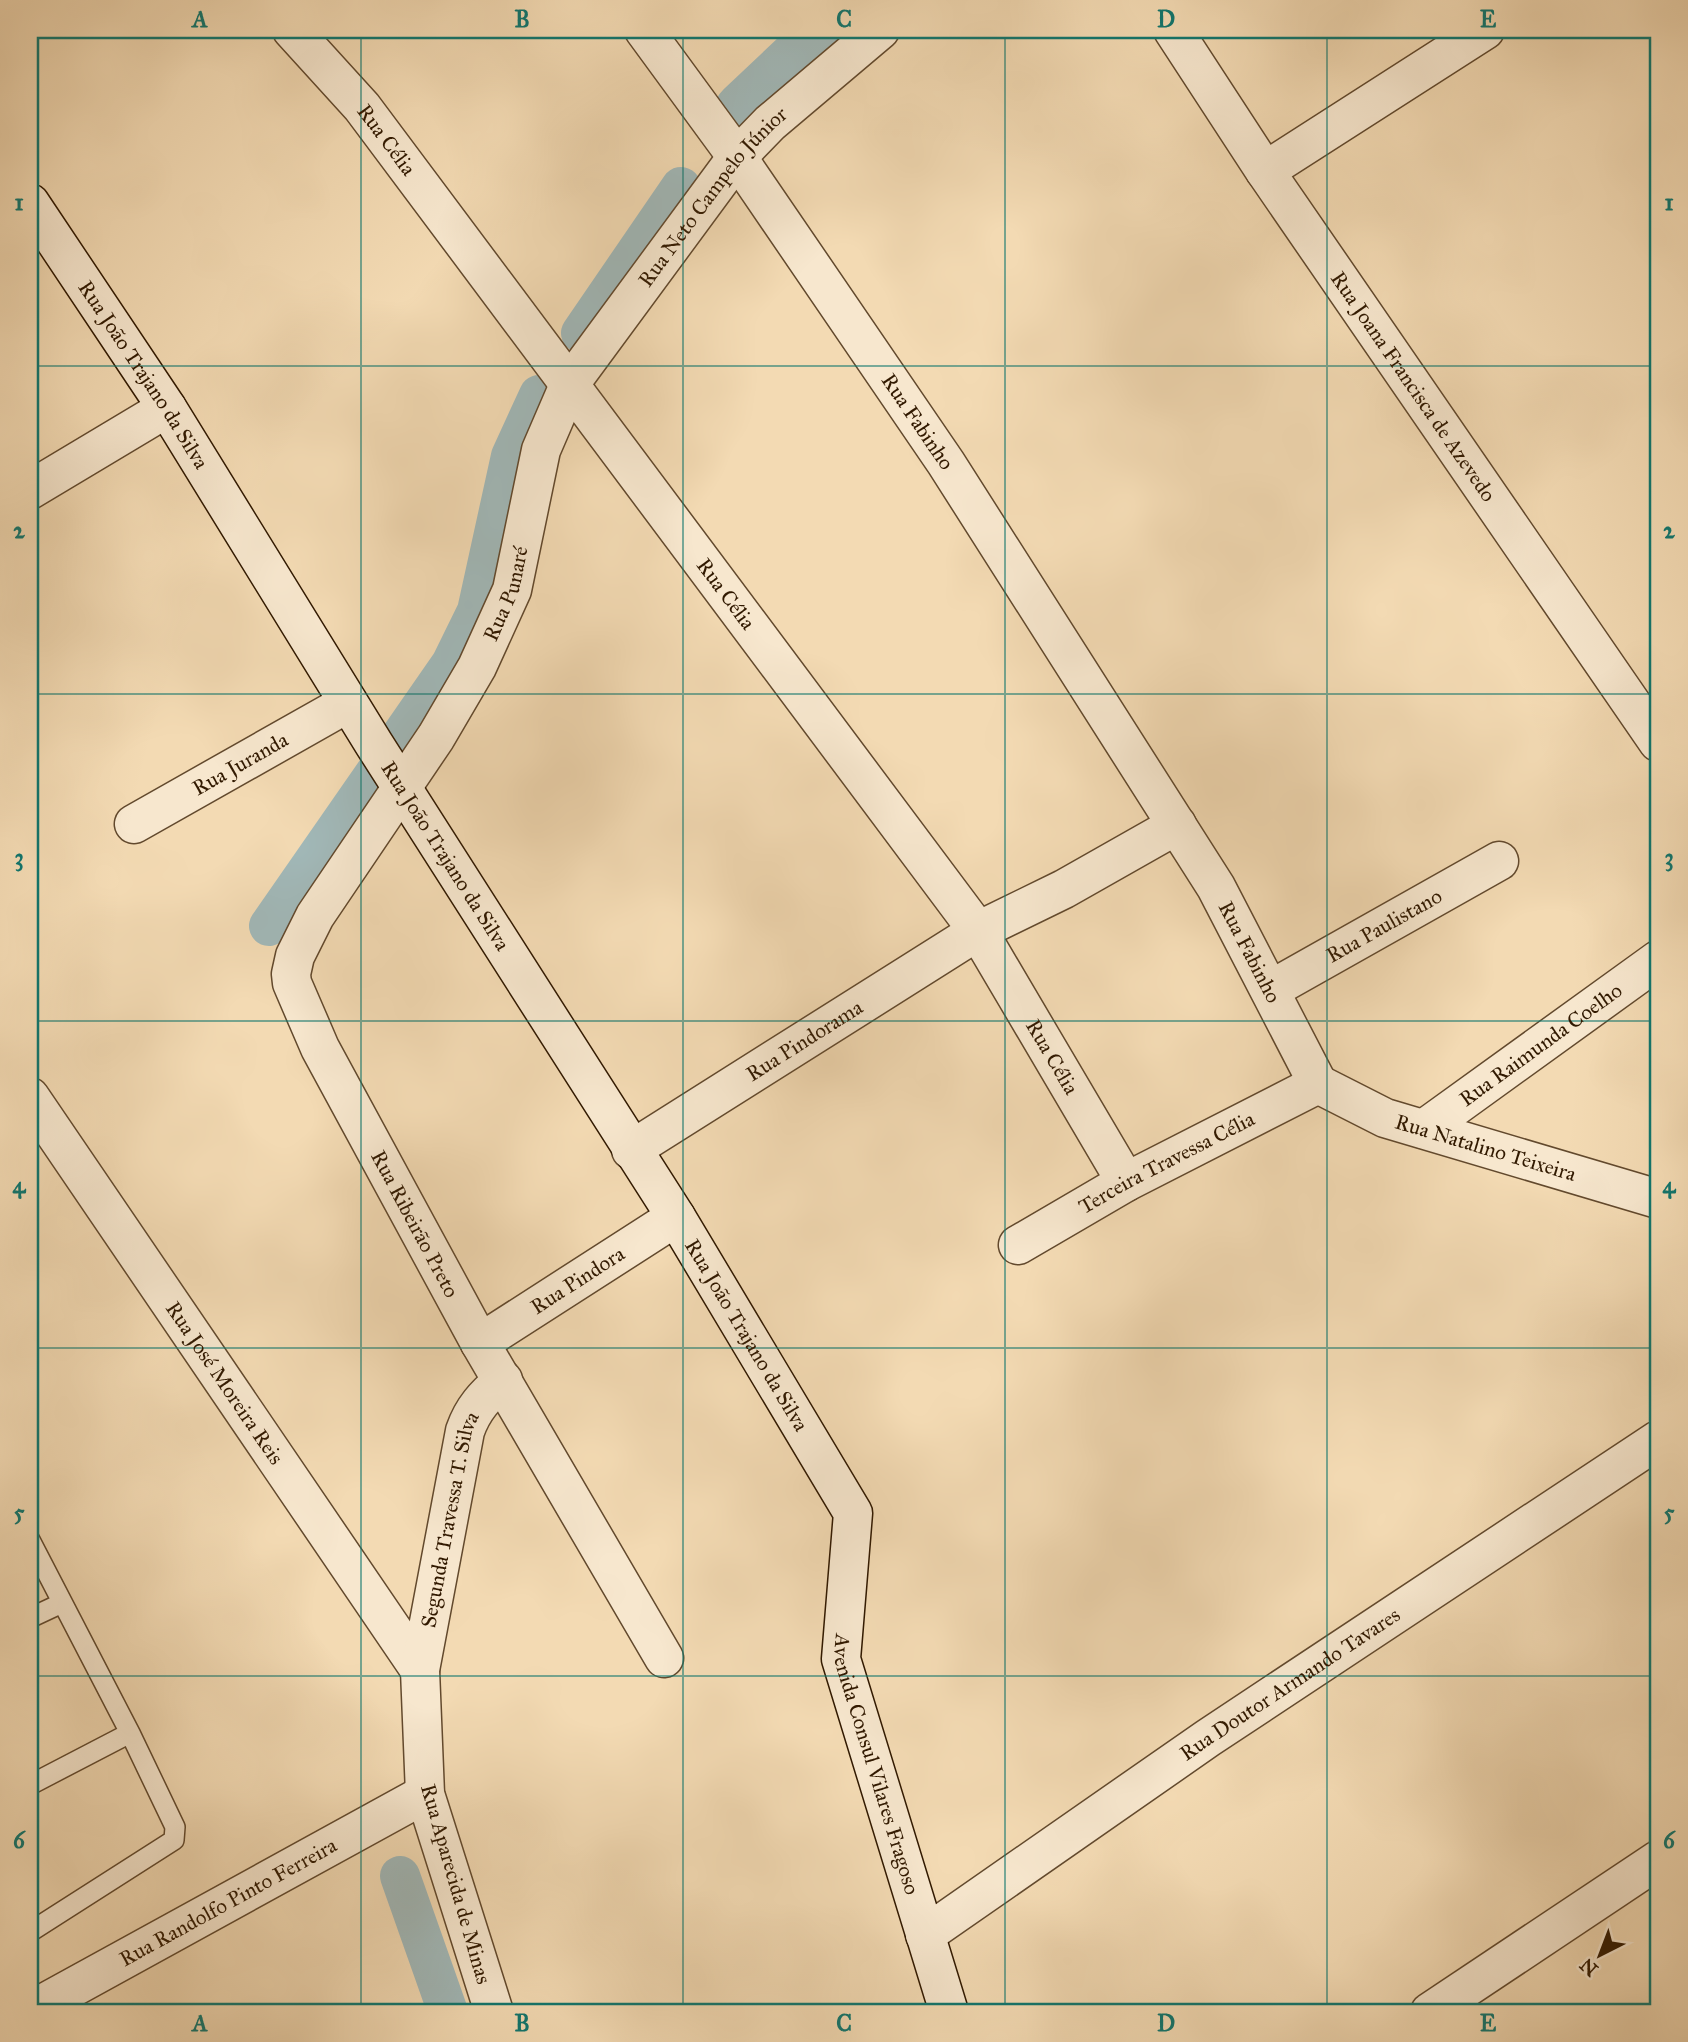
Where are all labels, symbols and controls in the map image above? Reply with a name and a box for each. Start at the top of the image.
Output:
text: A [190,5,208,33]
text: B [514,5,530,33]
text: C [836,5,852,33]
text: D [1157,5,1175,33]
text: E [1480,5,1497,33]
street label: Rua Célia [351,99,422,181]
street label: Rua Neto Campelo Júnior [633,101,793,292]
text: 1 [14,188,24,216]
text: 1 [1664,188,1674,216]
street label: Rua Joana Francisca de Azevedo [1325,266,1502,507]
street label: Rua João Trajano da Silva [73,276,214,474]
street label: Rua Fabinho [876,369,960,475]
text: 2 [13,516,25,544]
text: 2 [1663,516,1675,544]
street label: Rua Punaré [478,544,534,645]
street label: Rua Célia [691,553,761,635]
street label: Rua Juranda [188,726,293,801]
street label: Rua João Trajano da Silva [375,756,516,956]
text: 3 [14,843,24,872]
text: 3 [1664,843,1674,872]
street label: Rua Paulistano [1322,883,1447,969]
street label: Rua Fabinho [1213,897,1287,1008]
street label: Rua Raimunda Coelho [1454,977,1627,1112]
street label: Rua Pindorama [741,994,868,1087]
street label: Rua Célia [1020,1015,1084,1099]
street label: Terceira Travessa Célia [1074,1106,1259,1220]
street label: Rua Natalino Teixeira [1392,1109,1579,1187]
street label: Rua Ribeirão Preto [365,1146,465,1302]
text: 4 [13,1171,27,1199]
text: 4 [1663,1171,1677,1199]
street label: Rua João Trajano da Silva [679,1234,814,1436]
street label: Rua Pindora [526,1241,629,1320]
street label: Rua José Moreira Reis [160,1297,289,1469]
street label: Segunda Travessa T. Silva [415,1407,485,1630]
text: 5 [14,1498,25,1526]
text: 5 [1664,1498,1675,1526]
street label: Rua Doutor Armando Tavares [1175,1601,1405,1767]
street label: Avenida Consul Vilares Fragoso [828,1632,925,1898]
street label: Rua Aparecida de Minas [415,1781,497,1987]
text: 6 [13,1826,26,1854]
text: 6 [1663,1826,1676,1854]
street label: Rua Randolfo Pinto Ferreira [115,1832,341,1972]
north arrow [1566,1920,1636,1990]
text: N [1575,1953,1603,1981]
text: A [190,2009,208,2037]
text: B [514,2009,530,2037]
text: C [836,2009,852,2037]
text: D [1157,2009,1175,2037]
text: E [1480,2009,1497,2037]

